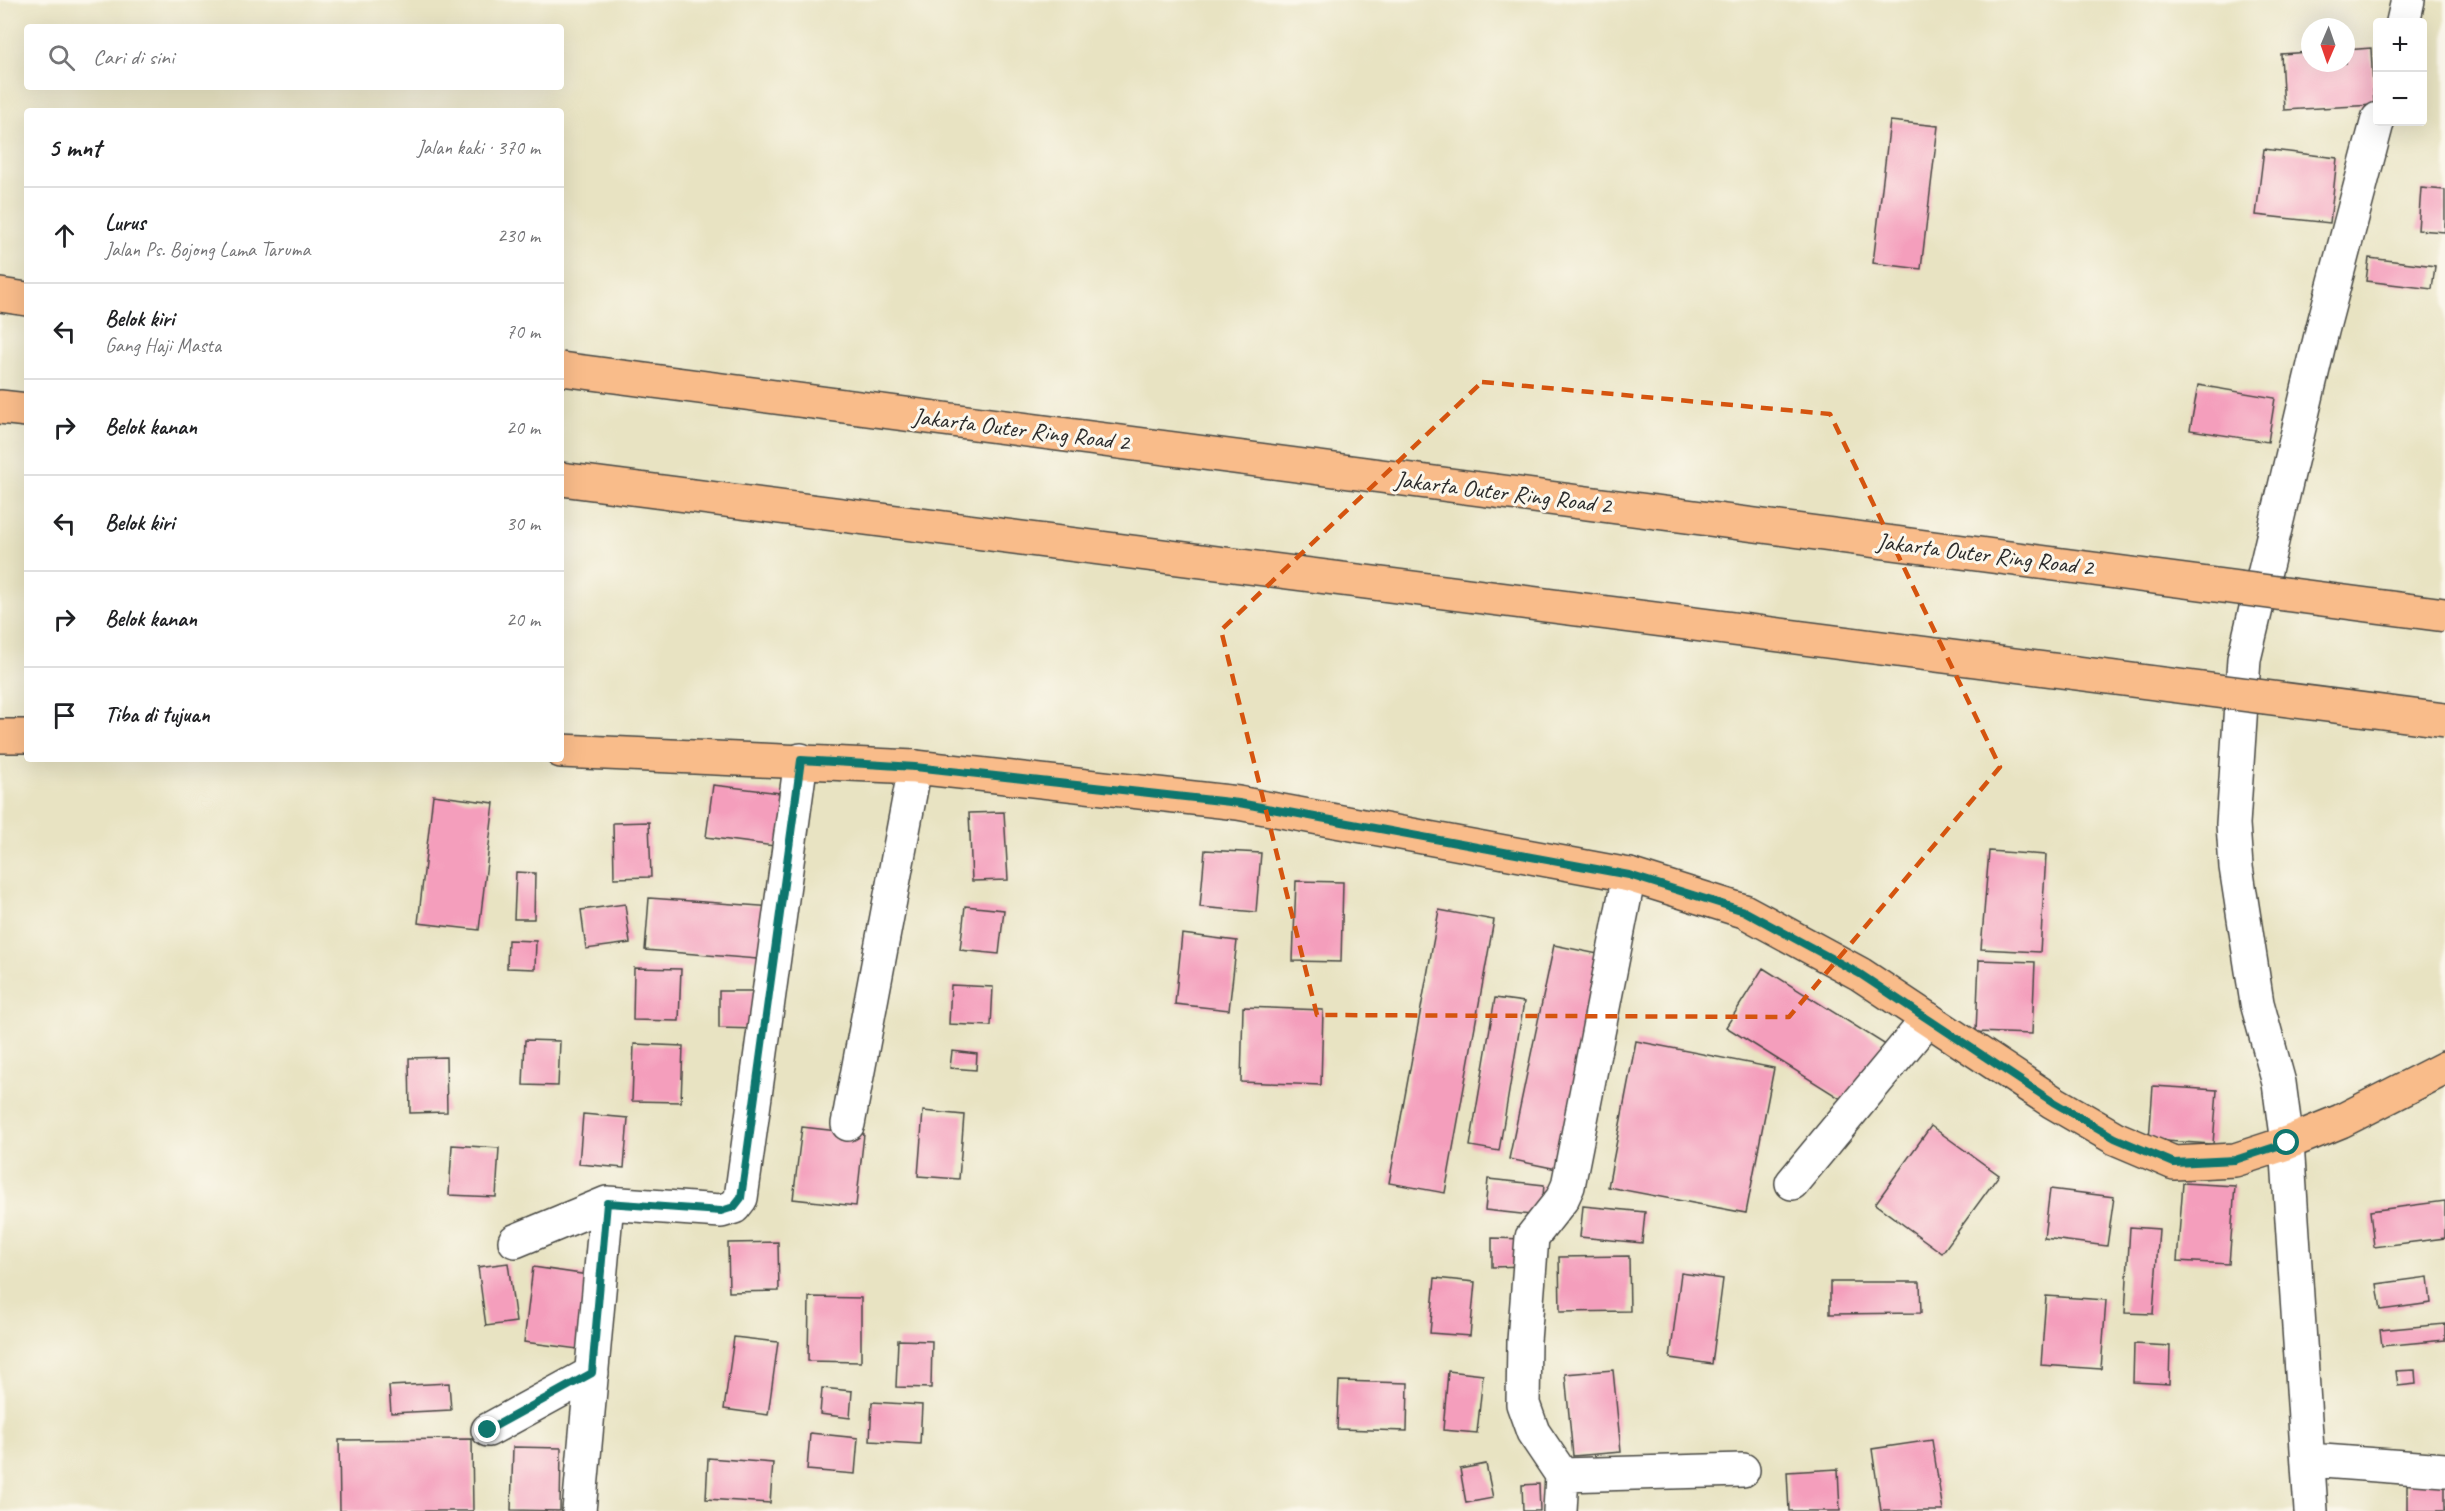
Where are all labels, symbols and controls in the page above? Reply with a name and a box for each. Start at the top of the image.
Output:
north arrow [2301,18,2355,72]
map controls [2373,18,2427,126]
button: + [2373,18,2427,72]
search box [24,24,564,90]
icon: search [45,41,78,74]
text: Cari di sini [93,43,174,71]
button: − [2373,72,2427,126]
text: 5 mnt [48,131,101,164]
text: Jalan kaki · 370 m [417,135,540,160]
text: Lurus [105,209,145,237]
icon: ahead [48,219,81,252]
text: 230 m [497,223,540,248]
text: Jalan Ps. Bojong Lama Taruma [105,237,310,262]
text: Belok kiri [105,305,174,333]
icon: left [48,315,81,348]
text: 70 m [506,319,540,344]
text: Gang Haji Masta [105,333,221,358]
street label: Jakarta Outer Ring Road 2 [910,401,1133,457]
icon: right [48,411,81,444]
text: Belok kanan [105,413,197,441]
text: 20 m [506,415,540,440]
street label: Jakarta Outer Ring Road 2 [1392,464,1615,520]
icon: left [48,507,81,540]
text: Belok kiri [105,509,174,537]
text: 30 m [506,511,540,536]
street label: Jakarta Outer Ring Road 2 [1874,526,2097,582]
icon: right [48,603,81,636]
text: Belok kanan [105,605,197,633]
text: 20 m [506,607,540,632]
icon: arrive [48,699,81,732]
text: Tiba di tujuan [105,701,210,729]
route start [2273,1129,2299,1155]
route end [474,1416,500,1442]

